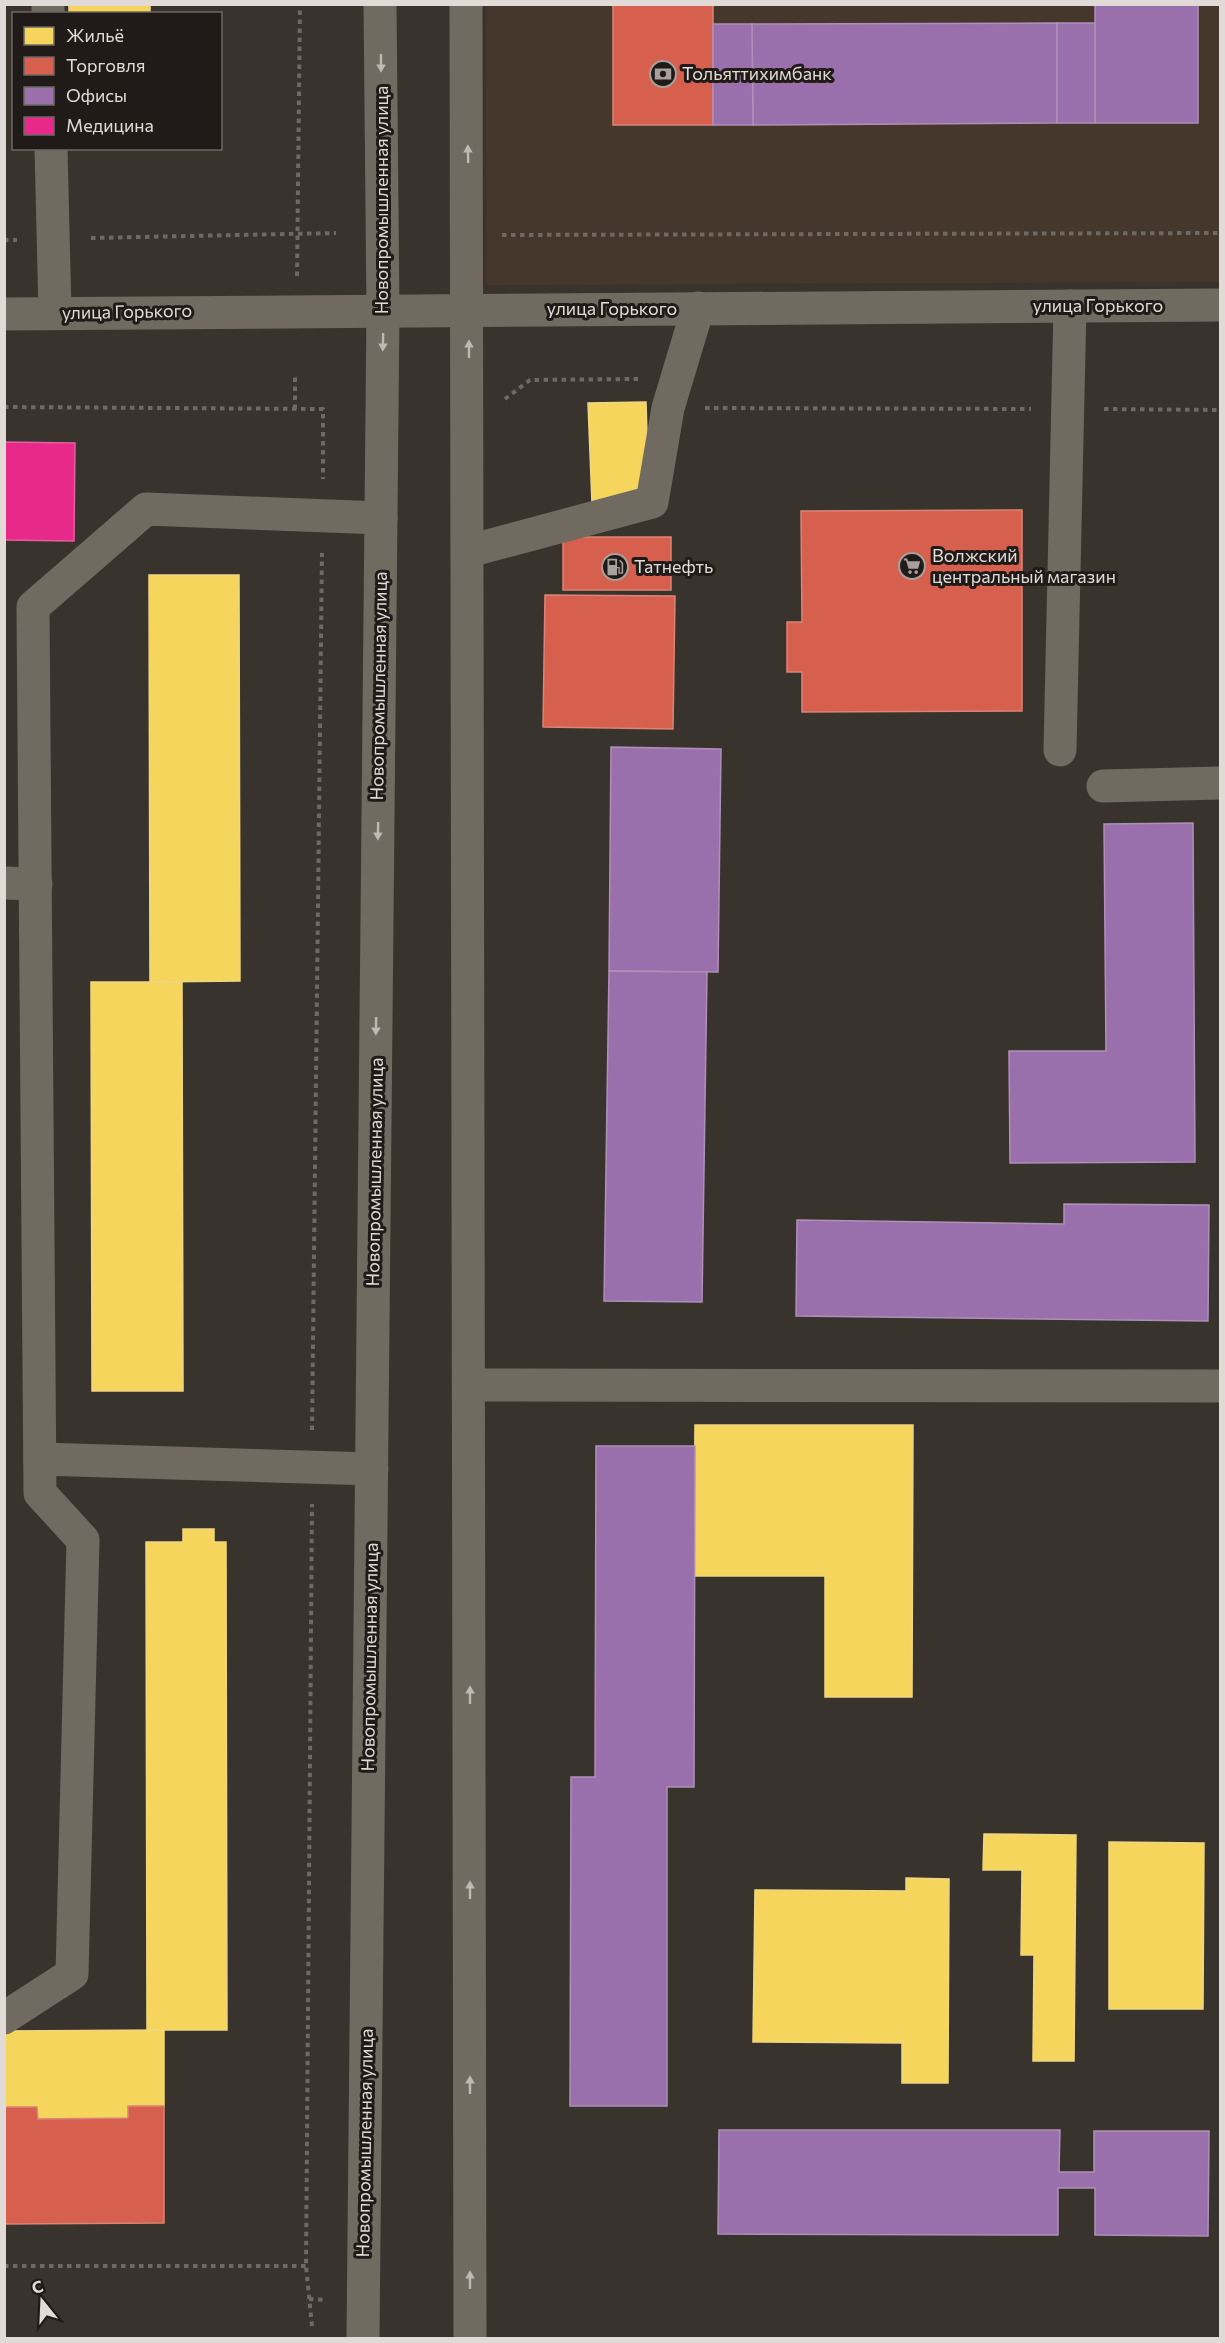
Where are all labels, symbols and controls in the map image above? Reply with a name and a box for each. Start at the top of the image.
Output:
legend [12,12,222,150]
text: Жильё [66,24,124,46]
one-way arrow [376,53,386,72]
text: Торговля [66,54,145,76]
bank icon: Тольяттихимбанк [648,59,678,89]
place label: Тольяттихимбанк [682,62,832,84]
text: Офисы [66,84,127,106]
street label: Новопромышленная улица [370,86,392,314]
text: Медицина [66,114,154,136]
one-way arrow [463,144,473,163]
street label: улица Горького [1033,294,1163,316]
street label: улица Горького [547,297,677,319]
street label: улица Горького [62,299,192,323]
one-way arrow [378,332,388,351]
one-way arrow [464,339,474,358]
place label: Волжский центральный магазин [932,544,1116,587]
supermarket icon: Волжский центральный магазин [897,551,927,581]
fuel station icon: Татнефть [600,552,630,582]
place label: Татнефть [634,555,713,577]
street label: Новопромышленная улица [365,571,391,801]
one-way arrow [373,821,383,840]
one-way arrow [371,1016,381,1035]
street label: Новопромышленная улица [361,1057,387,1287]
street label: Новопромышленная улица [356,1542,382,1772]
one-way arrow [465,1686,475,1705]
one-way arrow [465,1881,475,1900]
street label: Новопромышленная улица [351,2028,377,2258]
one-way arrow [465,2076,475,2095]
north arrow [12,2271,72,2331]
one-way arrow [465,2271,475,2290]
text: С [29,2276,45,2297]

